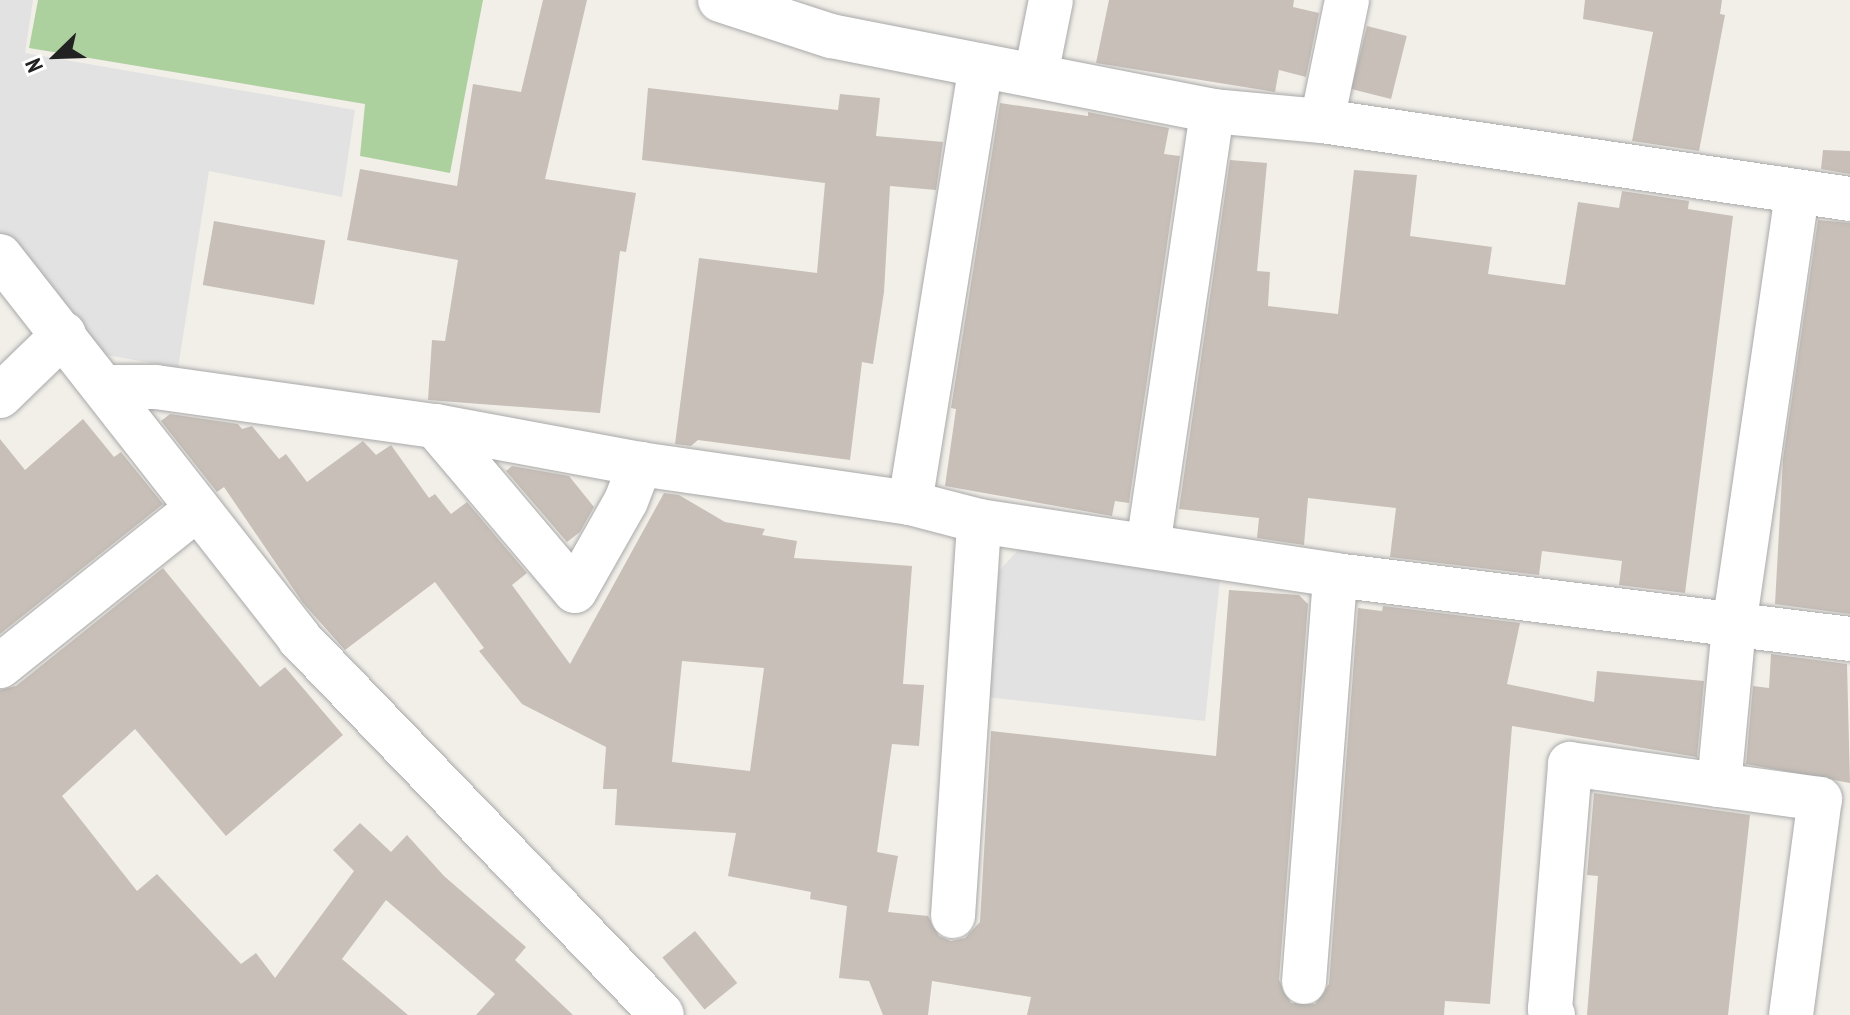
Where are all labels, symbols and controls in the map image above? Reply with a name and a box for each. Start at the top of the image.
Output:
north arrow [16,16,96,96]
text: N [19,54,49,76]

